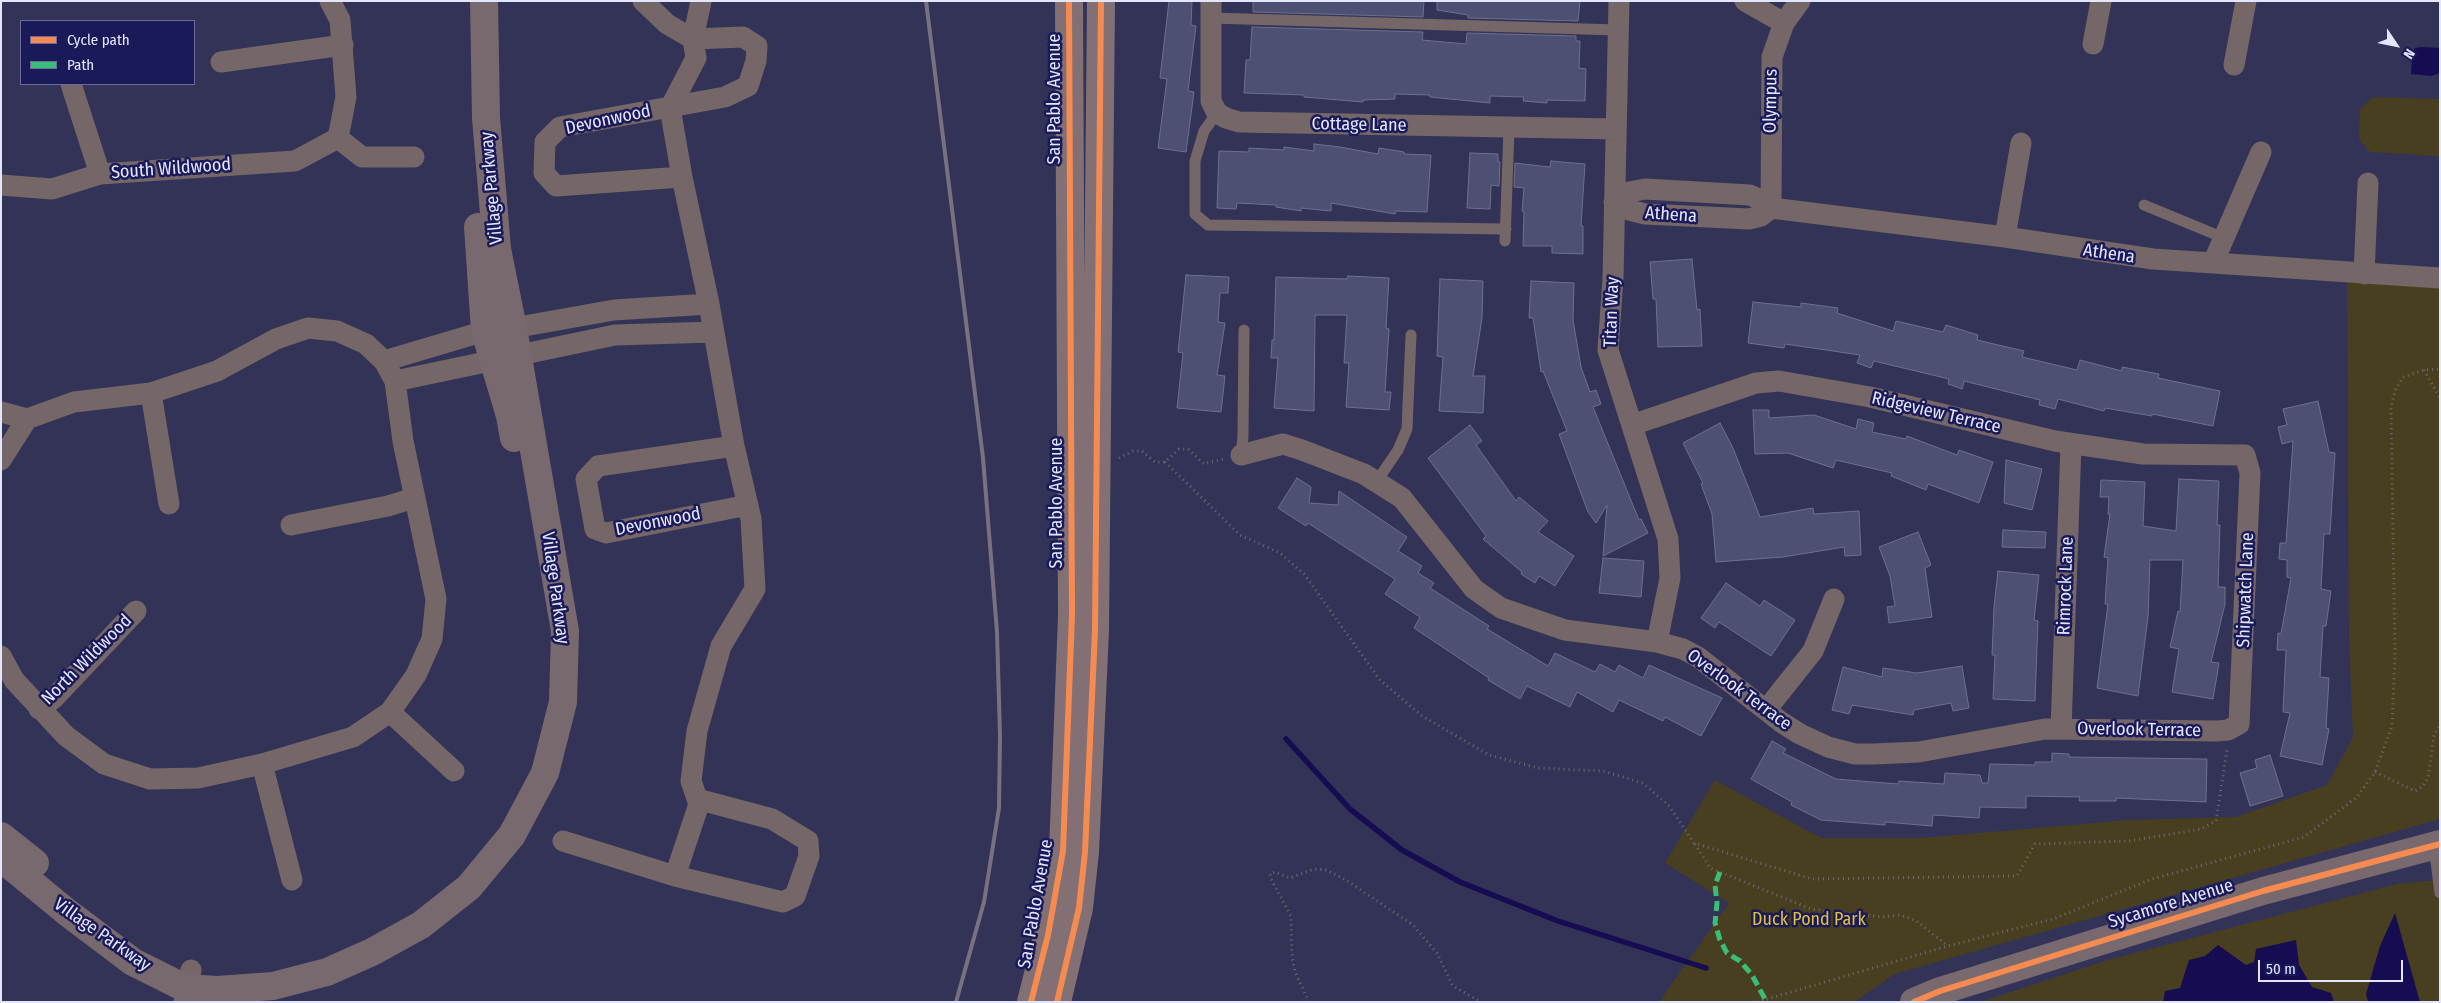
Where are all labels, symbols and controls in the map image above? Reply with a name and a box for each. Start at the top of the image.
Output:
legend [20,20,195,85]
north arrow [2371,20,2421,70]
text: Cycle path [67,31,130,49]
street label: San Pablo Avenue [1044,34,1066,164]
text: N [2399,45,2418,62]
text: Path [67,56,94,74]
street label: Olympus [1760,69,1782,133]
street label: Devonwood [563,100,653,140]
street label: Cottage Lane [1311,113,1407,137]
street label: Village Parkway [476,131,508,245]
street label: South Wildwood [110,154,232,184]
street label: Athena [1644,202,1698,228]
street label: Athena [2082,240,2136,268]
street label: Titan Way [1600,276,1624,348]
street label: Ridgeview Terrace [1869,388,2003,438]
street label: San Pablo Avenue [1046,438,1068,568]
street label: Devonwood [613,503,703,541]
street label: Village Parkway [536,530,574,646]
street label: Shipwatch Lane [2233,532,2259,648]
street label: Rimrock Lane [2053,536,2079,636]
street label: North Wildwood [37,610,137,710]
street label: Overlook Terrace [1683,645,1795,735]
street label: Overlook Terrace [2077,718,2201,742]
street label: San Pablo Avenue [1014,838,1058,970]
street label: Sycamore Avenue [2106,875,2236,933]
street label: Village Parkway [49,894,155,976]
park label: Duck Pond Park [1752,909,1866,931]
scale bar [2261,950,2406,982]
text: 50 m [2266,960,2296,978]

